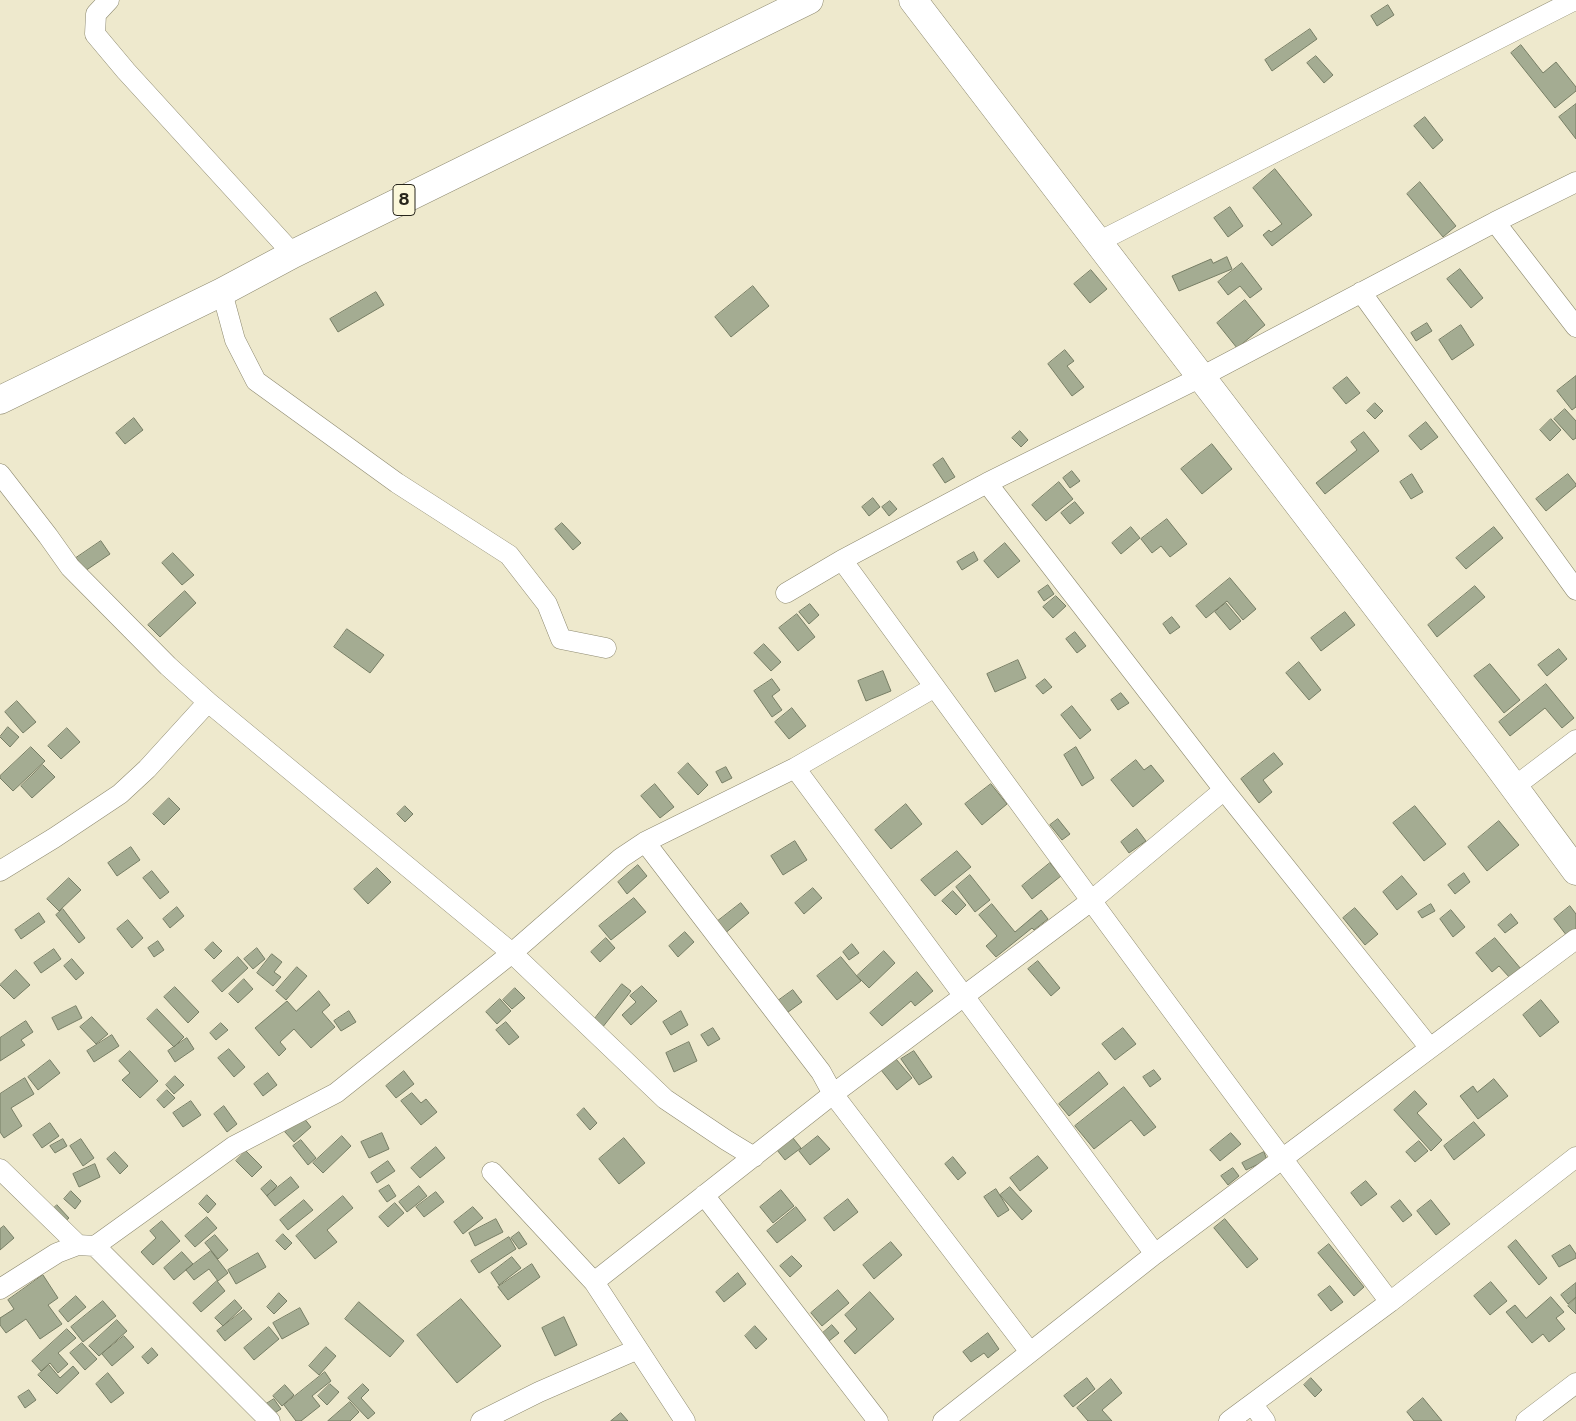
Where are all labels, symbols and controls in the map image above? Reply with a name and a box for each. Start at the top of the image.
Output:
road number: 8 [393,184,415,216]

